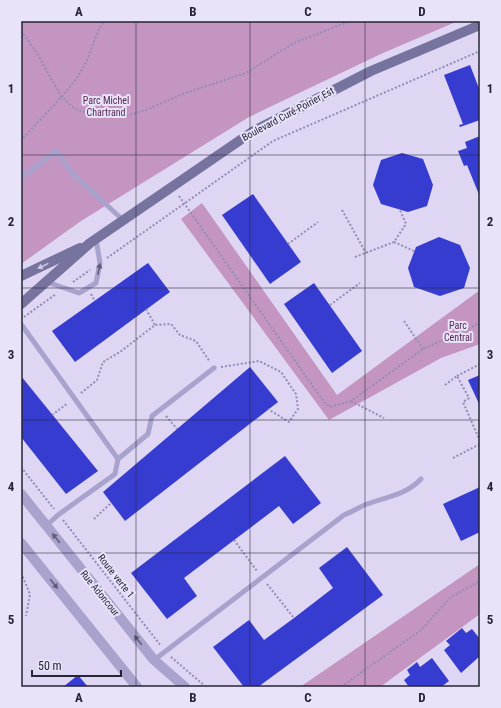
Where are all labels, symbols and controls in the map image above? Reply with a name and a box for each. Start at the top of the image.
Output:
text: A [75,4,83,19]
text: B [189,4,197,19]
text: C [304,4,312,19]
text: D [418,4,426,19]
text: 1 [8,81,14,96]
text: 1 [487,81,493,96]
street label: Boulevard Curé-Poirier Est [240,85,336,143]
park label: Parc Michel Chartrand [83,95,129,118]
text: 2 [8,214,15,229]
text: 2 [487,214,494,229]
one-way arrow [37,263,49,269]
one-way arrow [96,263,102,275]
park label: Parc Central [444,320,472,343]
text: 3 [8,347,14,362]
text: 3 [487,347,493,362]
text: 4 [8,479,15,494]
text: 4 [487,479,494,494]
one-way arrow [52,533,61,544]
street label: Route verte 1 [96,552,136,600]
street label: Rue Adoncour [78,568,122,618]
one-way arrow [50,578,59,589]
text: 5 [8,612,15,627]
text: 5 [487,612,494,627]
one-way arrow [133,634,142,645]
scale bar [32,652,121,678]
text: 50 m [38,659,62,673]
text: A [75,690,83,705]
text: B [189,690,197,705]
text: C [304,690,312,705]
text: D [418,690,426,705]

